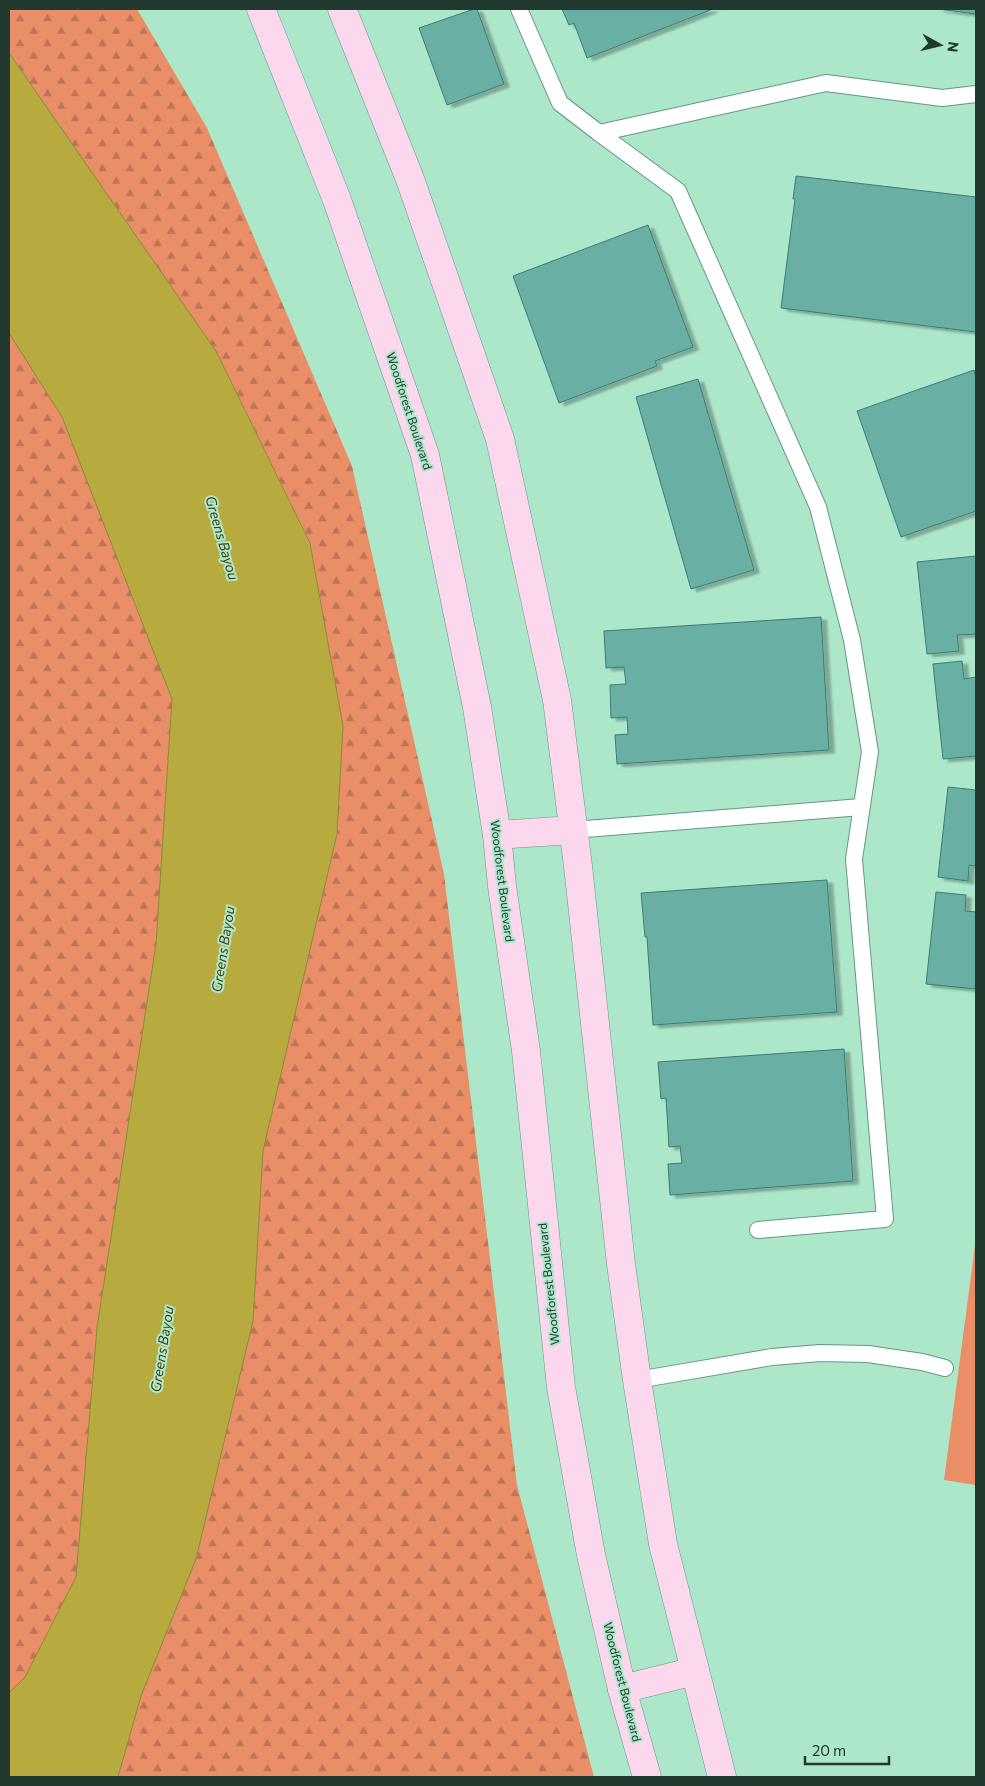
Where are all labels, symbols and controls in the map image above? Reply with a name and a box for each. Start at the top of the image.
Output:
north arrow [915,20,965,70]
text: N [944,40,963,53]
street label: Woodforest Boulevard [384,350,436,471]
water label: Greens Bayou [202,494,243,582]
street label: Woodforest Boulevard [489,819,517,943]
water label: Greens Bayou [207,905,238,993]
street label: Woodforest Boulevard [535,1222,561,1346]
water label: Greens Bayou [146,1305,177,1393]
street label: Woodforest Boulevard [601,1621,645,1743]
scale bar [805,1734,889,1766]
text: 20 m [812,1741,846,1759]

